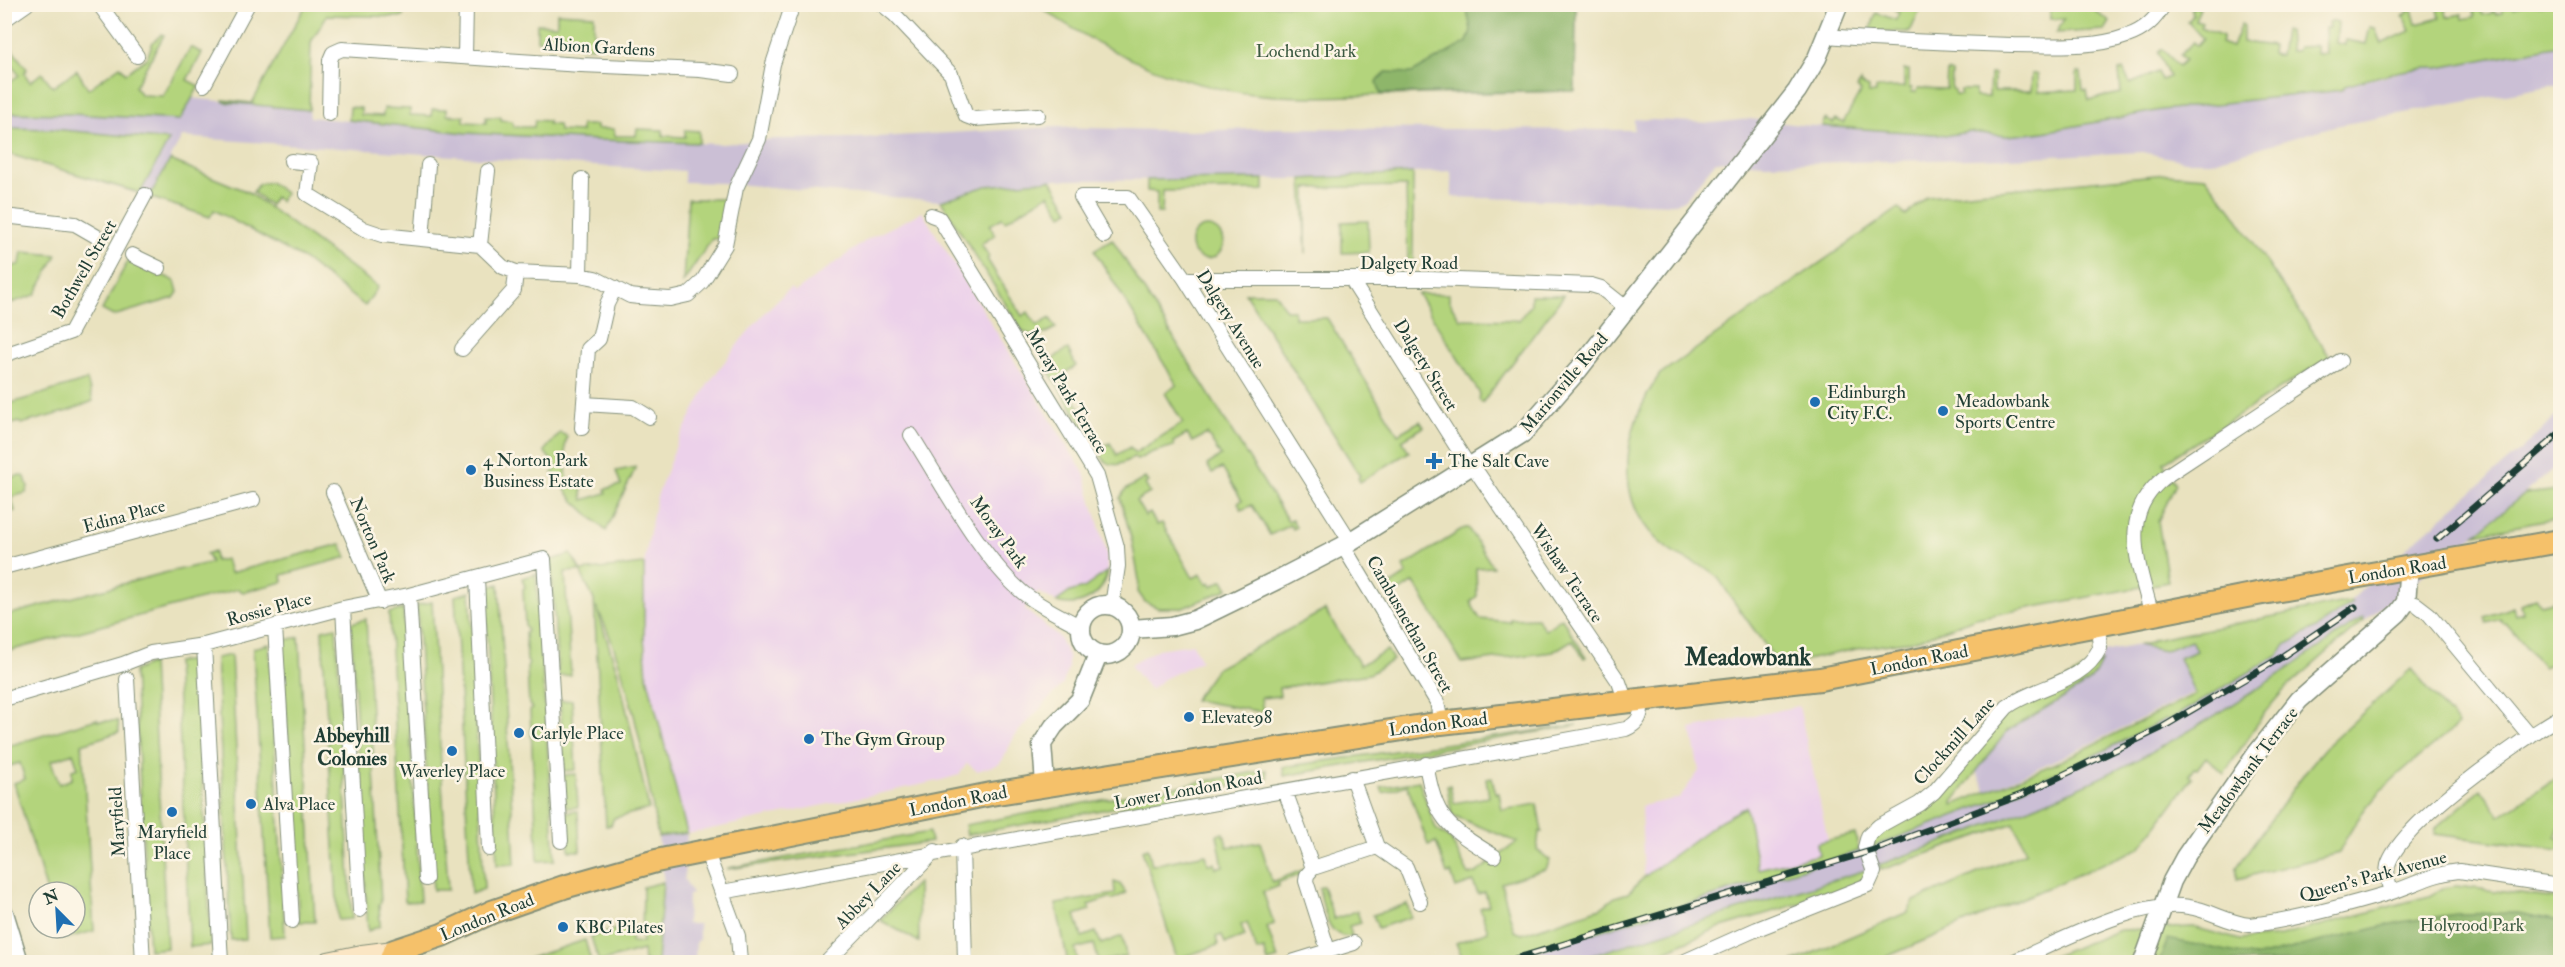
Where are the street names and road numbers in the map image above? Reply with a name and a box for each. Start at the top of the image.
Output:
street label: Albion Gardens [541,33,656,62]
street label: Bothwell Street [47,216,122,323]
street label: Dalgety Road [1360,252,1458,275]
street label: Dalgety Avenue [1191,265,1270,374]
street label: Dalgety Street [1388,315,1463,416]
street label: Moray Park Terrace [1020,324,1113,458]
street label: Marionville Road [1516,328,1613,438]
street label: Moray Park [965,491,1033,573]
street label: Edina Place [80,494,168,539]
street label: Norton Park [344,494,401,587]
street label: Wishaw Terrace [1524,518,1609,628]
street label: London Road [2346,551,2448,590]
street label: Cambusnethan Street [1361,552,1458,697]
street label: Rossie Place [224,587,315,632]
street label: London Road [1868,640,1970,681]
street label: Clockmill Lane [1909,692,2000,790]
street label: Meadowbank Terrace [2193,702,2304,838]
street label: London Road [1387,707,1489,742]
street label: Lower London Road [1112,766,1264,815]
street label: London Road [907,781,1009,822]
street label: Maryfield [104,786,131,858]
street label: Queen's Park Avenue [2297,846,2450,907]
street label: Abbey Lane [830,856,907,935]
street label: London Road [437,888,538,947]

